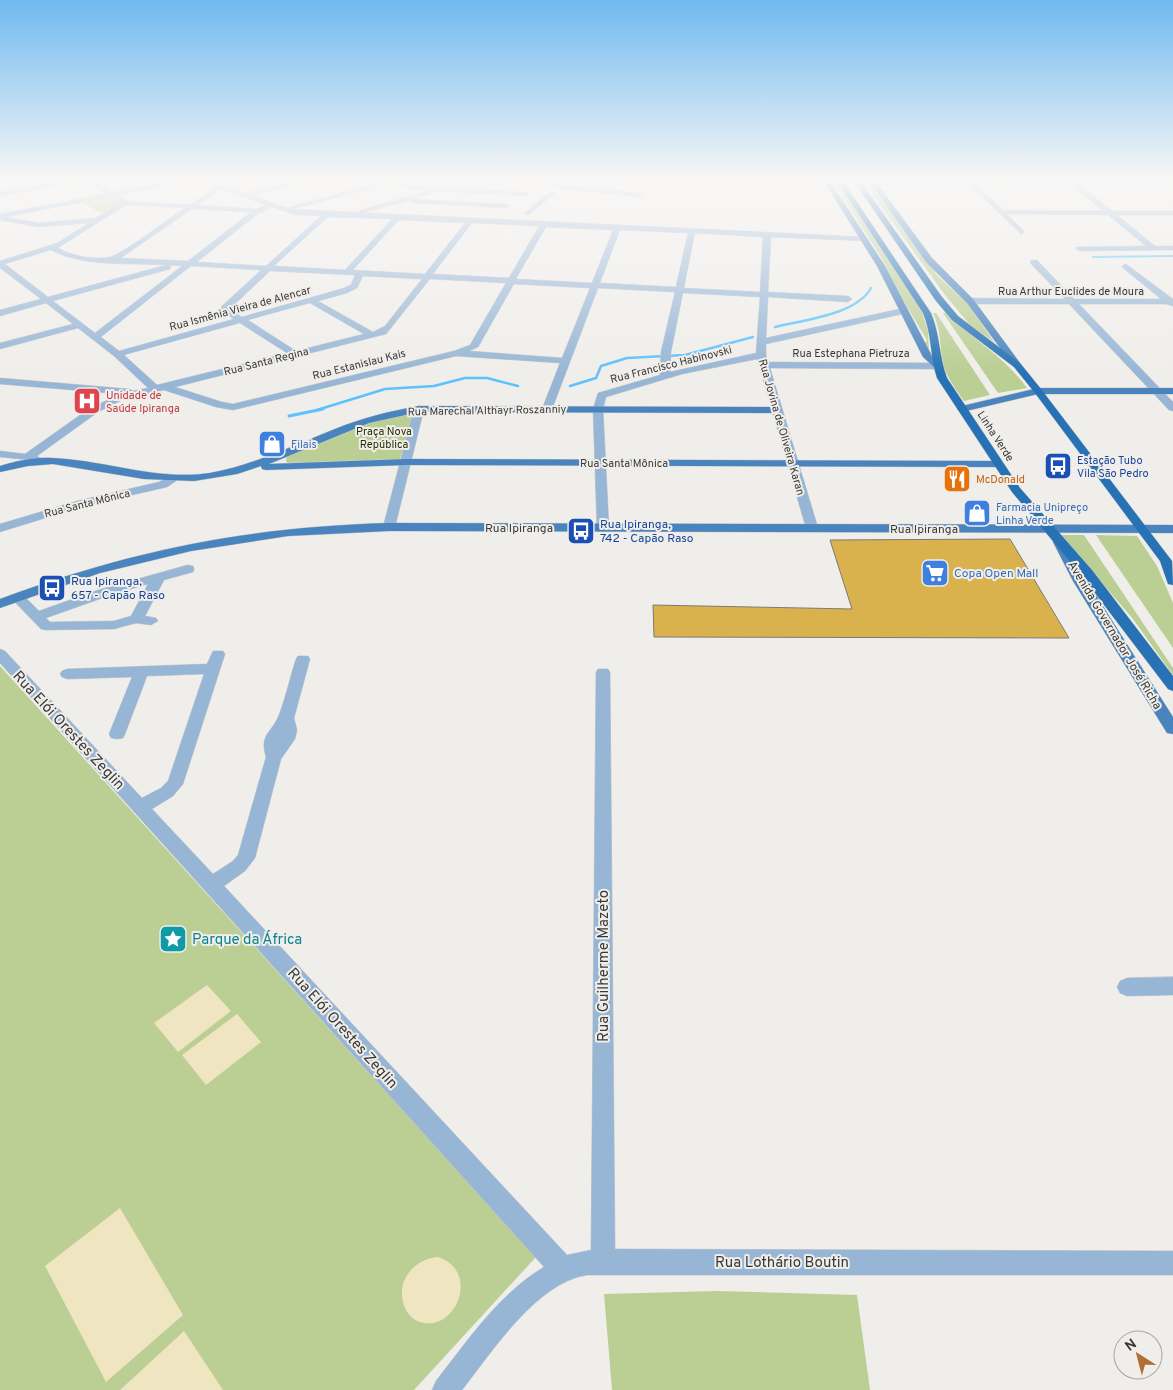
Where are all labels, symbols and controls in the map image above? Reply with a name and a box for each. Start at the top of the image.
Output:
street label: Rua Ismênia Vieira de Alencar [168,283,313,335]
street label: Rua Arthur Euclides de Moura [998,285,1144,299]
street label: Rua Francisco Habinovski [609,343,734,387]
street label: Rua Santa Regina [222,345,310,379]
street label: Rua Estanislau Kais [311,347,407,383]
street label: Rua Estephana Pietruza [792,347,910,361]
street label: Rua Jovina de Oliveira Karan [755,357,807,497]
hospital icon: Unidade de Saúde Ipiranga [72,386,102,416]
place label: Unidade de Saúde Ipiranga [106,389,180,416]
street label: Rua Marechal Althayr Roszanniy [408,403,567,419]
street label: Linha Verde [974,409,1017,465]
park label: Praça Nova República [356,425,412,452]
shop icon: Filais [257,429,287,459]
place label: Filais [291,438,317,452]
bus stop icon: Estação Tubo Vila São Pedro [1043,451,1073,481]
place label: Estação Tubo Vila São Pedro [1077,454,1149,481]
street label: Rua Santa Mônica [580,457,668,471]
restaurant icon: McDonald [942,464,972,494]
place label: McDonald [976,473,1025,487]
street label: Rua Santa Mônica [43,486,132,521]
shop icon: Farmacia Unipreço Linha Verde [962,498,992,528]
place label: Farmacia Unipreço Linha Verde [996,501,1088,528]
bus stop icon: Rua Ipiranga, 742 - Capão Raso [566,516,596,546]
place label: Rua Ipiranga, 742 - Capão Raso [600,517,694,547]
street label: Rua Ipiranga [485,521,553,537]
street label: Rua Ipiranga [890,522,958,538]
supermarket icon: Copa Open Mall [920,558,950,588]
street label: Avenida Governador José Richa [1063,558,1165,713]
place label: Copa Open Mall [954,566,1038,582]
bus stop icon: Rua Ipiranga, 657 - Capão Raso [37,573,67,603]
place label: Rua Ipiranga, 657 - Capão Raso [71,574,165,604]
street label: Rua Elói Orestes Zeglin [8,667,128,795]
street label: Rua Guilherme Mazeto [595,890,614,1042]
place icon: Parque da África [158,924,188,954]
place label: Parque da África [192,930,302,950]
street label: Rua Elói Orestes Zeglin [283,965,401,1093]
street label: Rua Lothário Boutin [715,1254,849,1273]
north arrow [1113,1330,1163,1380]
text: N [1122,1336,1140,1356]

